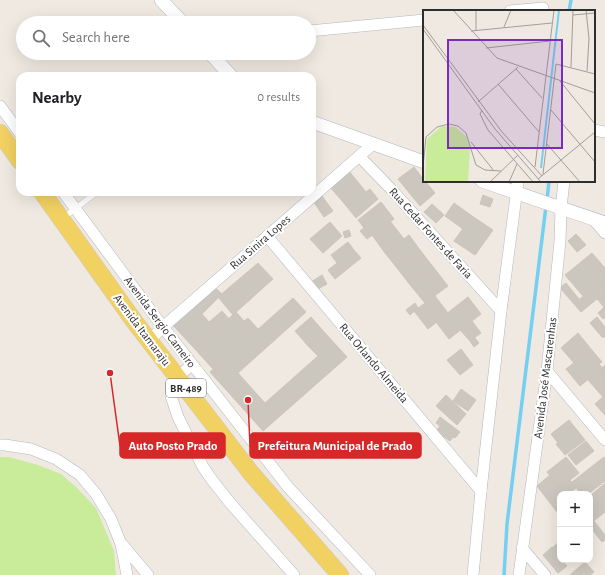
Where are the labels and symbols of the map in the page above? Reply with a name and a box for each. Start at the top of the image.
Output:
inset map [423,10,595,182]
street label: Rua Cedar Fontes de Faria [387,185,475,281]
street label: Rua Sinira Lopes [227,213,293,271]
street label: Avenida Sergio Cameiro [122,274,198,370]
street label: Avenida Itamaraju [111,292,173,369]
street label: Avenida José Mascarenhas [532,317,558,439]
street label: Rua Orlando Almeida [337,321,411,405]
road number: BR-489 [166,379,206,397]
callout: Auto Posto Prado [120,433,225,458]
callout: Prefeitura Municipal de Prado [250,433,421,458]
text: Auto Posto Prado [129,440,218,453]
text: Prefeitura Municipal de Prado [258,440,413,453]

